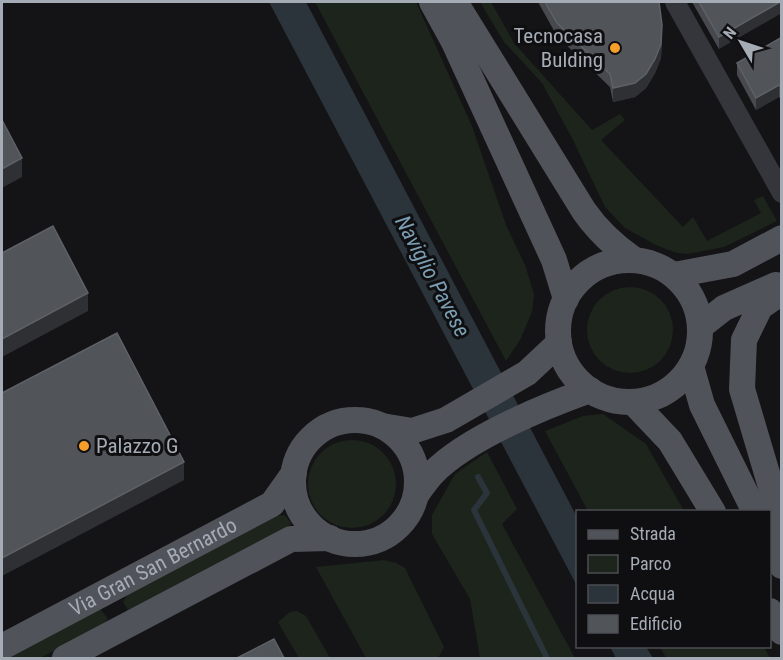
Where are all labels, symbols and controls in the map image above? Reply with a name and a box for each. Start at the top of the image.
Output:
north arrow [711,12,771,72]
text: N [719,23,740,43]
place label: Tecnocasa Bulding [513,24,603,72]
marker: Tecnocasa Bulding [608,41,622,55]
water label: Naviglio Pavese [390,211,475,341]
place label: Palazzo G [96,434,179,458]
marker: Palazzo G [77,439,91,453]
legend [576,510,771,648]
street label: Via Gran San Bernardo [65,513,241,621]
text: Strada [630,523,676,544]
text: Parco [630,553,671,574]
text: Acqua [630,583,675,604]
text: Edificio [630,613,682,634]

